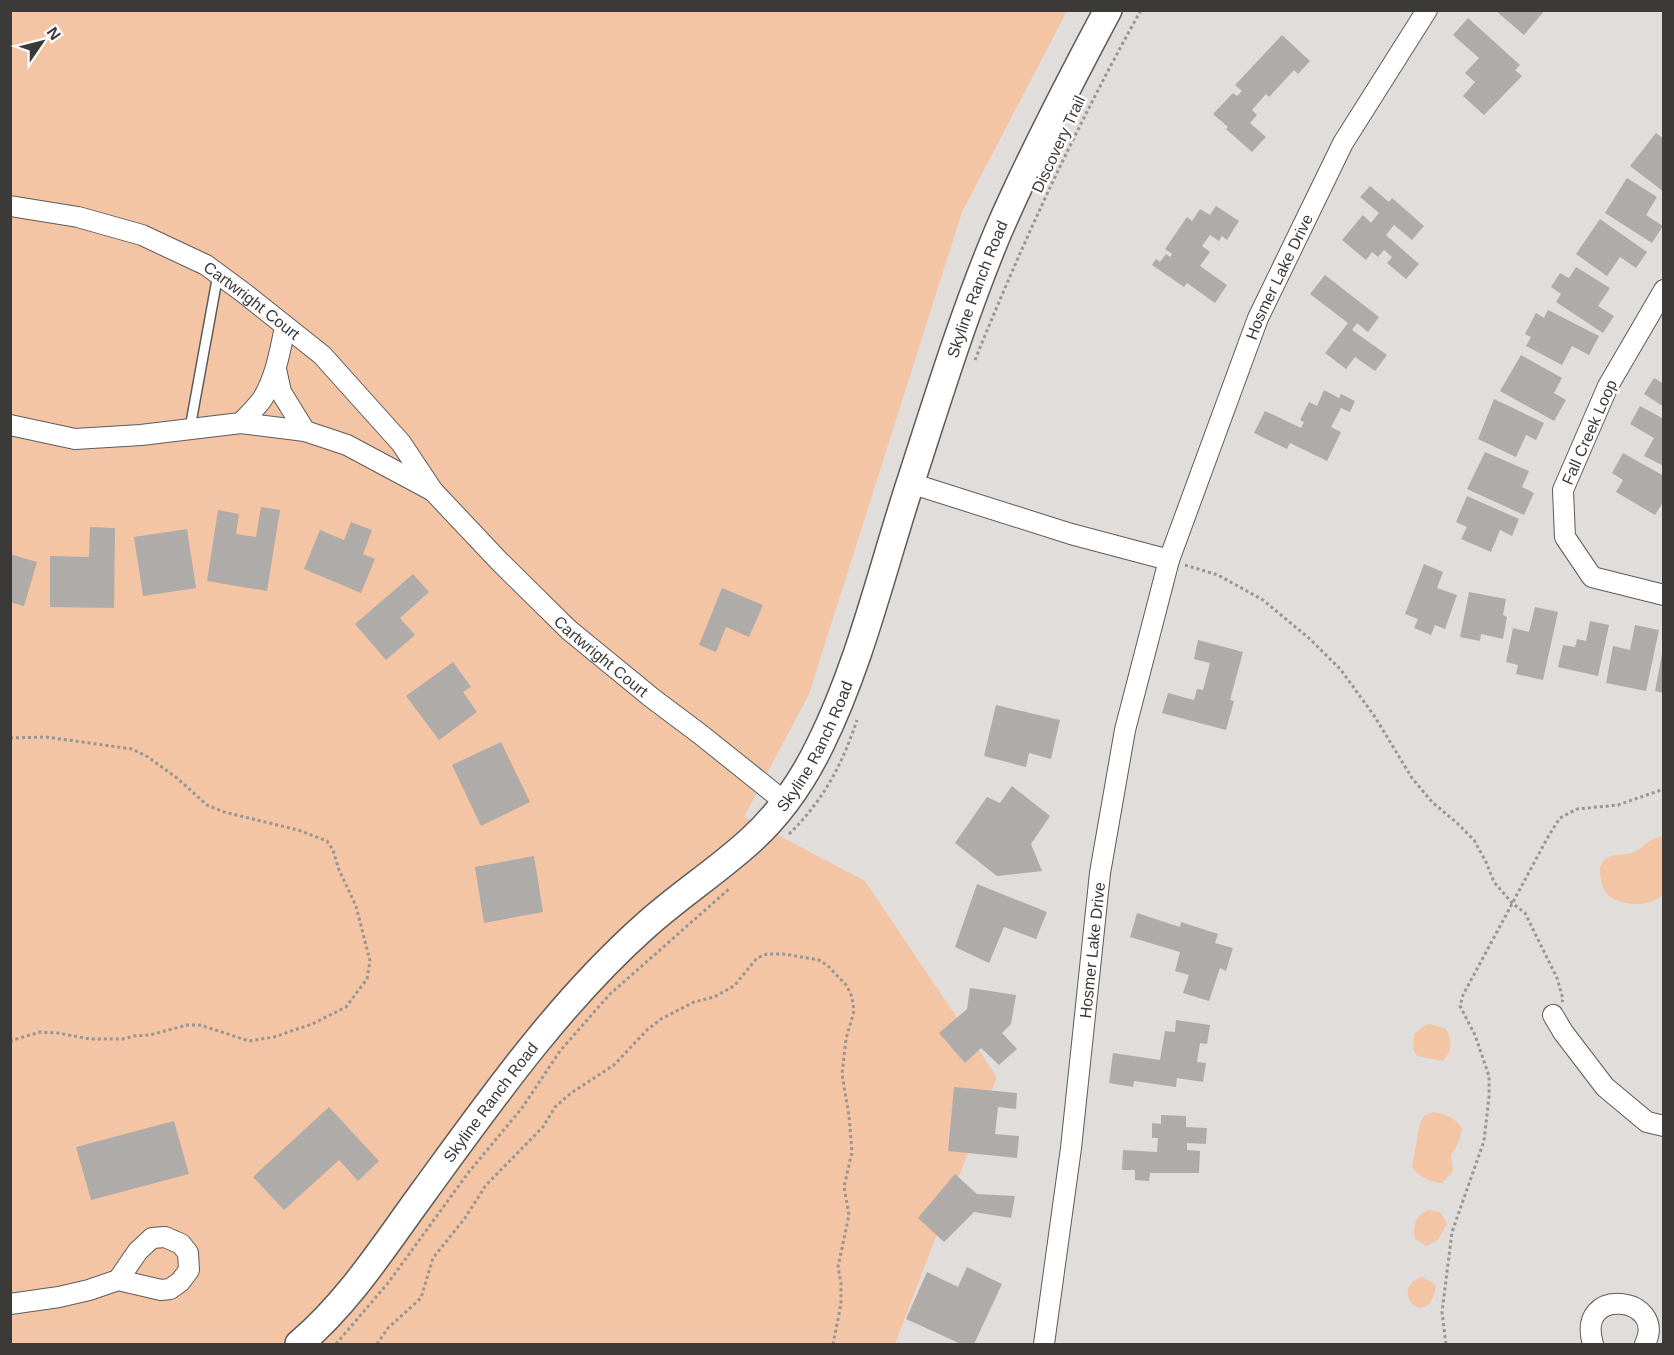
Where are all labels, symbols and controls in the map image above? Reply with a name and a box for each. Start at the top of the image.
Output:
north arrow [12,12,72,72]
text: N [44,24,64,43]
street label: Discovery Trail [1029,93,1088,195]
street label: Hosmer Lake Drive [1243,211,1316,342]
street label: Skyline Ranch Road [944,218,1011,360]
street label: Cartwright Court [200,258,303,343]
street label: Fall Creek Loop [1559,377,1620,487]
street label: Cartwright Court [551,613,652,701]
street label: Skyline Ranch Road [773,679,856,815]
street label: Hosmer Lake Drive [1077,881,1108,1019]
street label: Skyline Ranch Road [440,1039,541,1165]

